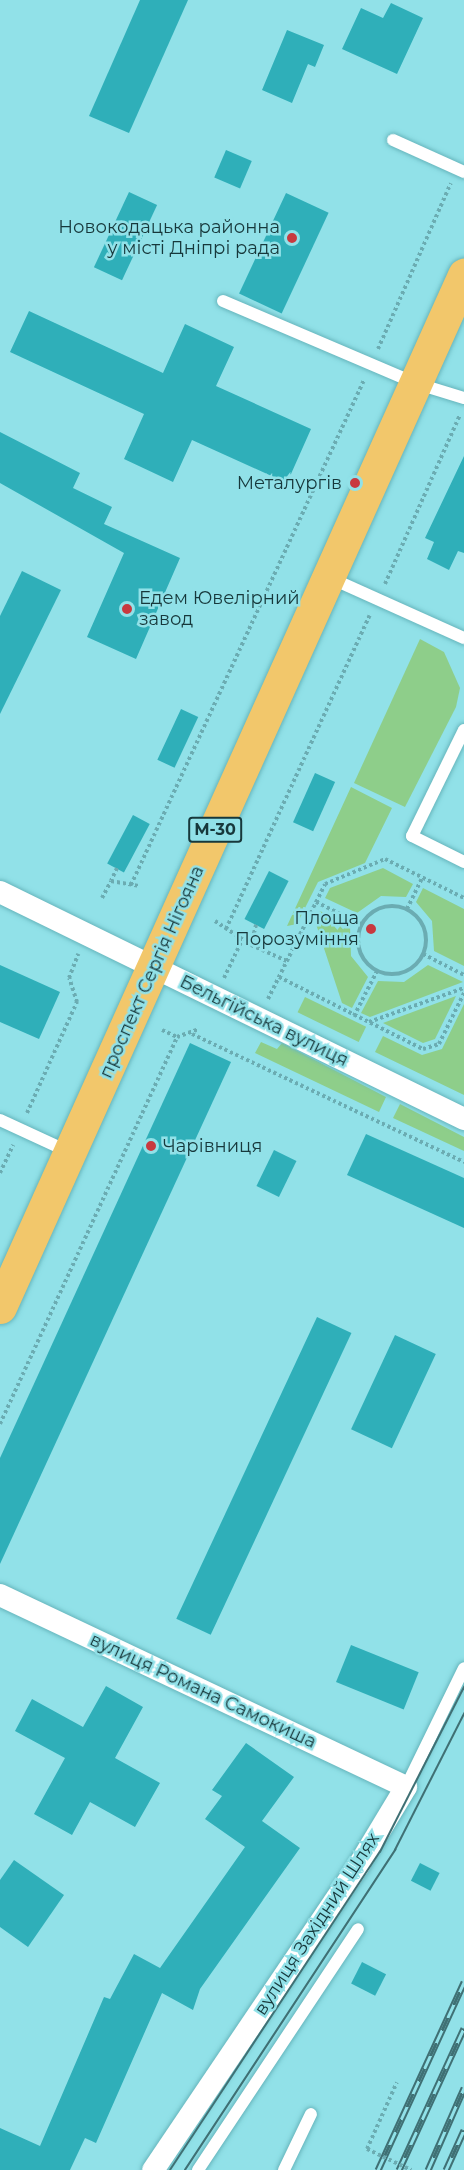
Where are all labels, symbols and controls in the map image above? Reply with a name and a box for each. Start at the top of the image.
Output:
place label: Новокодацька районна у місті Дніпрі рада [58,217,280,260]
marker: Новокодацька районна у місті Дніпрі рада [285,231,299,245]
place label: Металургів [237,472,342,494]
marker: Металургів [346,474,364,492]
place label: Едем Ювелірний завод [139,588,300,630]
marker: Едем Ювелірний завод [120,602,134,616]
road number: М-30 [188,817,242,843]
street label: проспект Сергія Нігояна [95,862,209,1082]
place label: Площа Порозуміння [235,908,359,950]
marker: Площа Порозуміння [364,922,378,936]
street label: Бельгійська вулиця [176,971,352,1071]
place label: Чарівниця [163,1135,262,1157]
marker: Чарівниця [144,1139,158,1153]
street label: вулиця Романа Самокиша [86,1629,320,1753]
street label: вулиця Західний Шлях [250,1829,384,2019]

